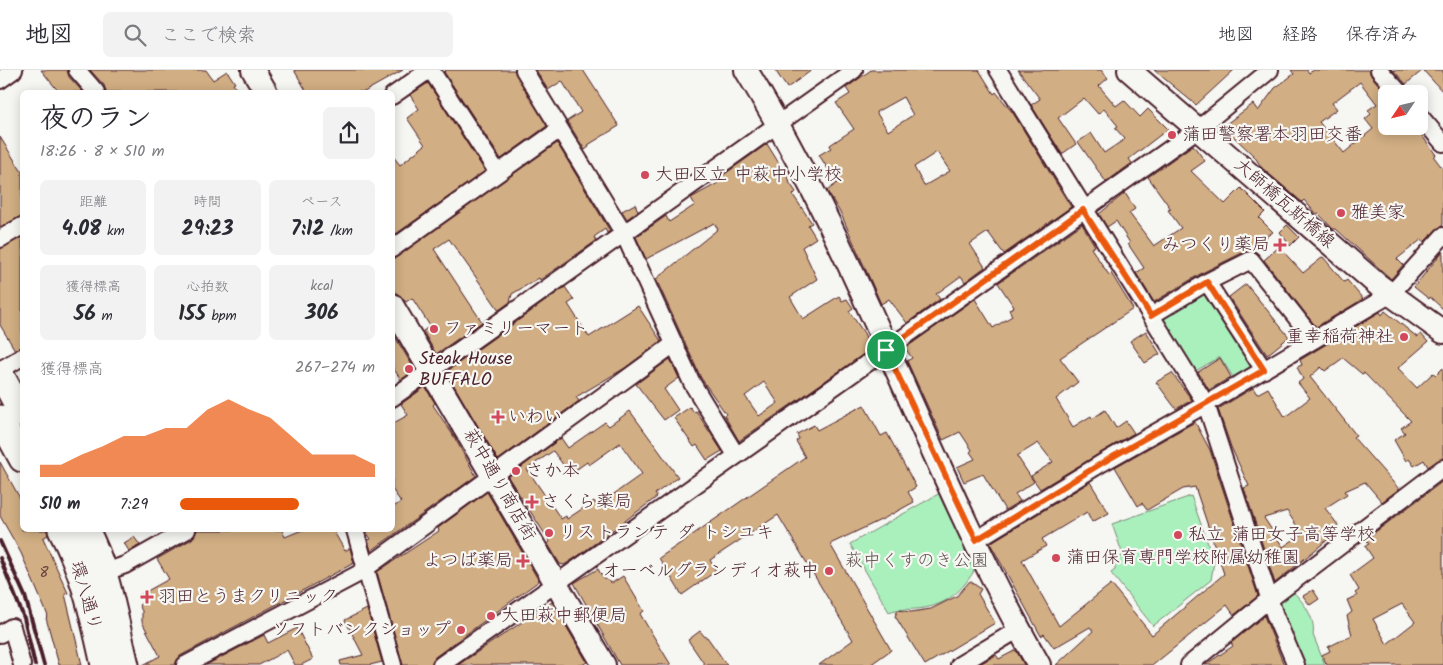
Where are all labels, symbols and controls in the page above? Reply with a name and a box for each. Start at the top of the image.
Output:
search box [103,12,453,57]
text: 地図 [25,16,73,55]
icon: search [121,21,149,49]
text: ここで検索 [161,21,256,51]
text: 地図 [1218,21,1254,50]
text: 経路 [1282,21,1318,50]
text: 保存済み [1346,21,1418,50]
north arrow [1378,85,1428,135]
map controls [1378,85,1428,135]
text: 夜のラン [40,97,152,142]
button: share [323,107,375,159]
place label: 蒲田警察署本羽田交番 [1182,121,1362,150]
marker: 蒲田警察署本羽田交番 [1166,129,1178,141]
text: 18:26 · 8 × 510 m [40,139,164,164]
street label: 大師橋瓦斯橋線 [1227,152,1341,256]
place label: 大田区立 中萩中小学校 [655,161,842,190]
marker: 大田区立 中萩中小学校 [639,169,651,181]
text: 距離 [79,191,107,213]
text: 時間 [193,191,221,213]
text: ペース [301,191,342,213]
place label: 雅美家 [1351,199,1405,228]
marker: 雅美家 [1335,207,1347,219]
text: 4.08 [62,213,101,246]
text: 29:23 [182,213,233,246]
text: 7:12 [291,213,325,246]
text: km [101,220,125,242]
text: /km [325,220,353,242]
place label: みつくり薬局 [1162,231,1270,260]
marker: みつくり薬局 [1274,239,1286,251]
text: kcal [310,275,333,297]
text: 獲得標高 [65,276,121,298]
text: 心拍数 [186,276,228,298]
text: 306 [305,297,339,330]
text: 56 [74,298,96,331]
text: 155 [178,298,206,331]
text: m [96,305,113,327]
text: bpm [206,305,237,327]
place label: ファミリーマート [444,315,588,344]
marker: ファミリーマート [428,323,440,335]
place label: 重幸稲荷神社 [1286,323,1394,352]
pin [865,329,907,371]
marker: 重幸稲荷神社 [1398,331,1410,343]
icon: arrive [872,336,900,364]
place label: Steak House BUFFALO [419,345,512,395]
text: 267–274 m [295,355,375,380]
text: 獲得標高 [40,357,104,382]
marker: Steak House BUFFALO [403,363,415,375]
place label: いわい [508,403,562,432]
marker: いわい [492,411,504,423]
street label: 萩中通り商店街 [455,423,543,547]
place label: さか本 [526,457,580,486]
marker: さか本 [510,465,522,477]
place label: さくら薬局 [542,488,632,517]
text: 510 m [40,492,80,517]
text: 7:29 [120,492,148,517]
marker: さくら薬局 [526,496,538,508]
place label: リストランテ ダ トシユキ [559,519,774,548]
place label: 私立 蒲田女子高等学校 [1188,521,1375,550]
marker: リストランテ ダ トシユキ [543,527,555,539]
marker: 私立 蒲田女子高等学校 [1172,529,1184,541]
place label: 蒲田保育専門学校附属幼稚園 [1066,544,1300,573]
place label: よつば薬局 [423,547,513,576]
park label: 萩中くすのき公園 [845,547,989,576]
marker: 蒲田保育専門学校附属幼稚園 [1050,552,1062,564]
marker: よつば薬局 [517,555,529,567]
street label: 環八通り [61,557,109,635]
place label: オーベルグランディオ萩中 [602,557,819,586]
house number: 8 [39,561,49,585]
marker: オーベルグランディオ萩中 [823,565,835,577]
place label: 羽田とうまクリニック [158,583,338,612]
marker: 羽田とうまクリニック [140,590,154,604]
place label: 大田萩中郵便局 [501,602,627,631]
marker: 大田萩中郵便局 [485,610,497,622]
place label: ソフトバンクショップ [272,616,451,645]
marker: ソフトバンクショップ [455,624,467,636]

